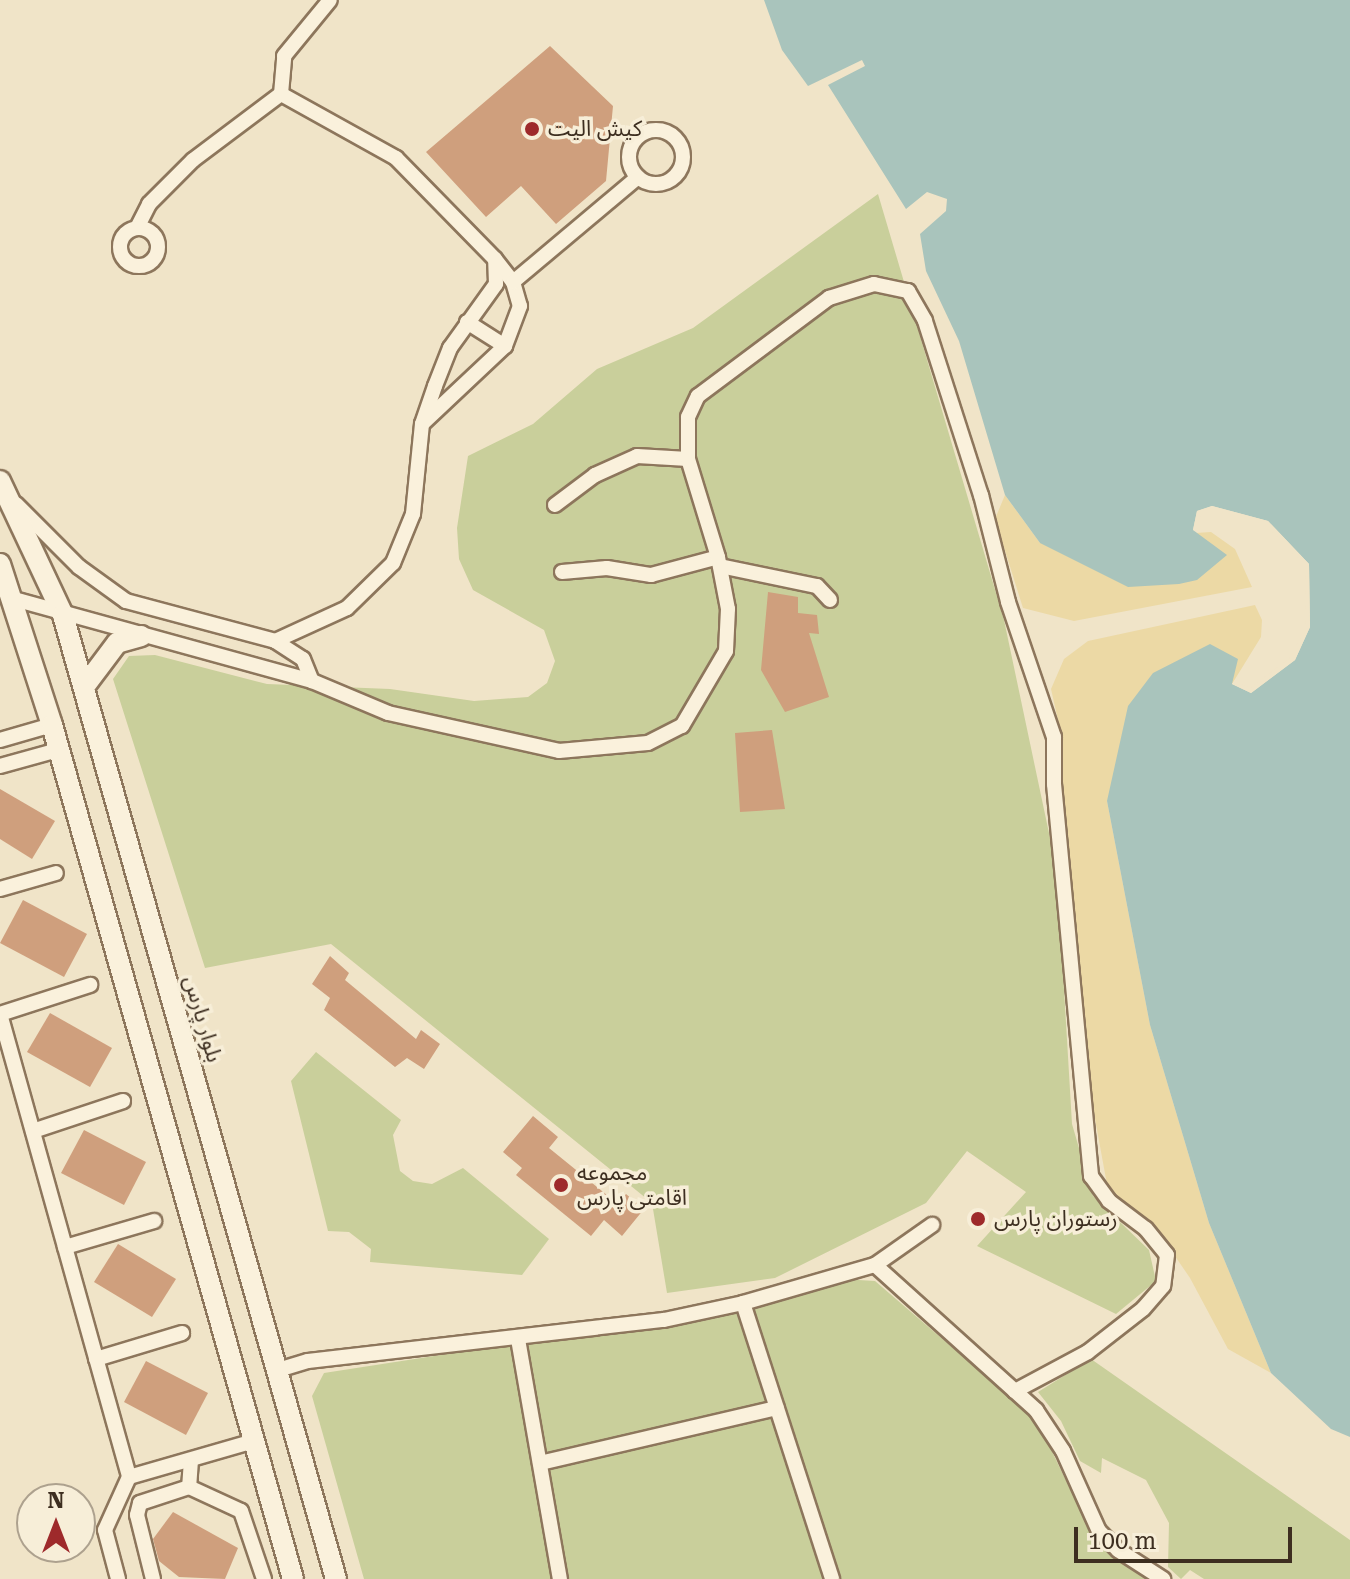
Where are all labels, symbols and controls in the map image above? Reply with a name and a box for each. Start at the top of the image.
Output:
place label: کیش الیت [548,116,642,142]
marker: کیش الیت [523,120,541,138]
street label: بلوار پارس [178,973,228,1065]
place label: مجموعه اقامتی پارس [577,1159,687,1210]
marker: مجموعه اقامتی پارس [552,1176,570,1194]
place label: رستوران پارس [994,1206,1118,1232]
marker: رستوران پارس [969,1210,987,1228]
north arrow [16,1483,96,1563]
text: N [48,1488,64,1513]
scale bar [1078,1511,1296,1561]
text: 100 m [1088,1527,1156,1555]

